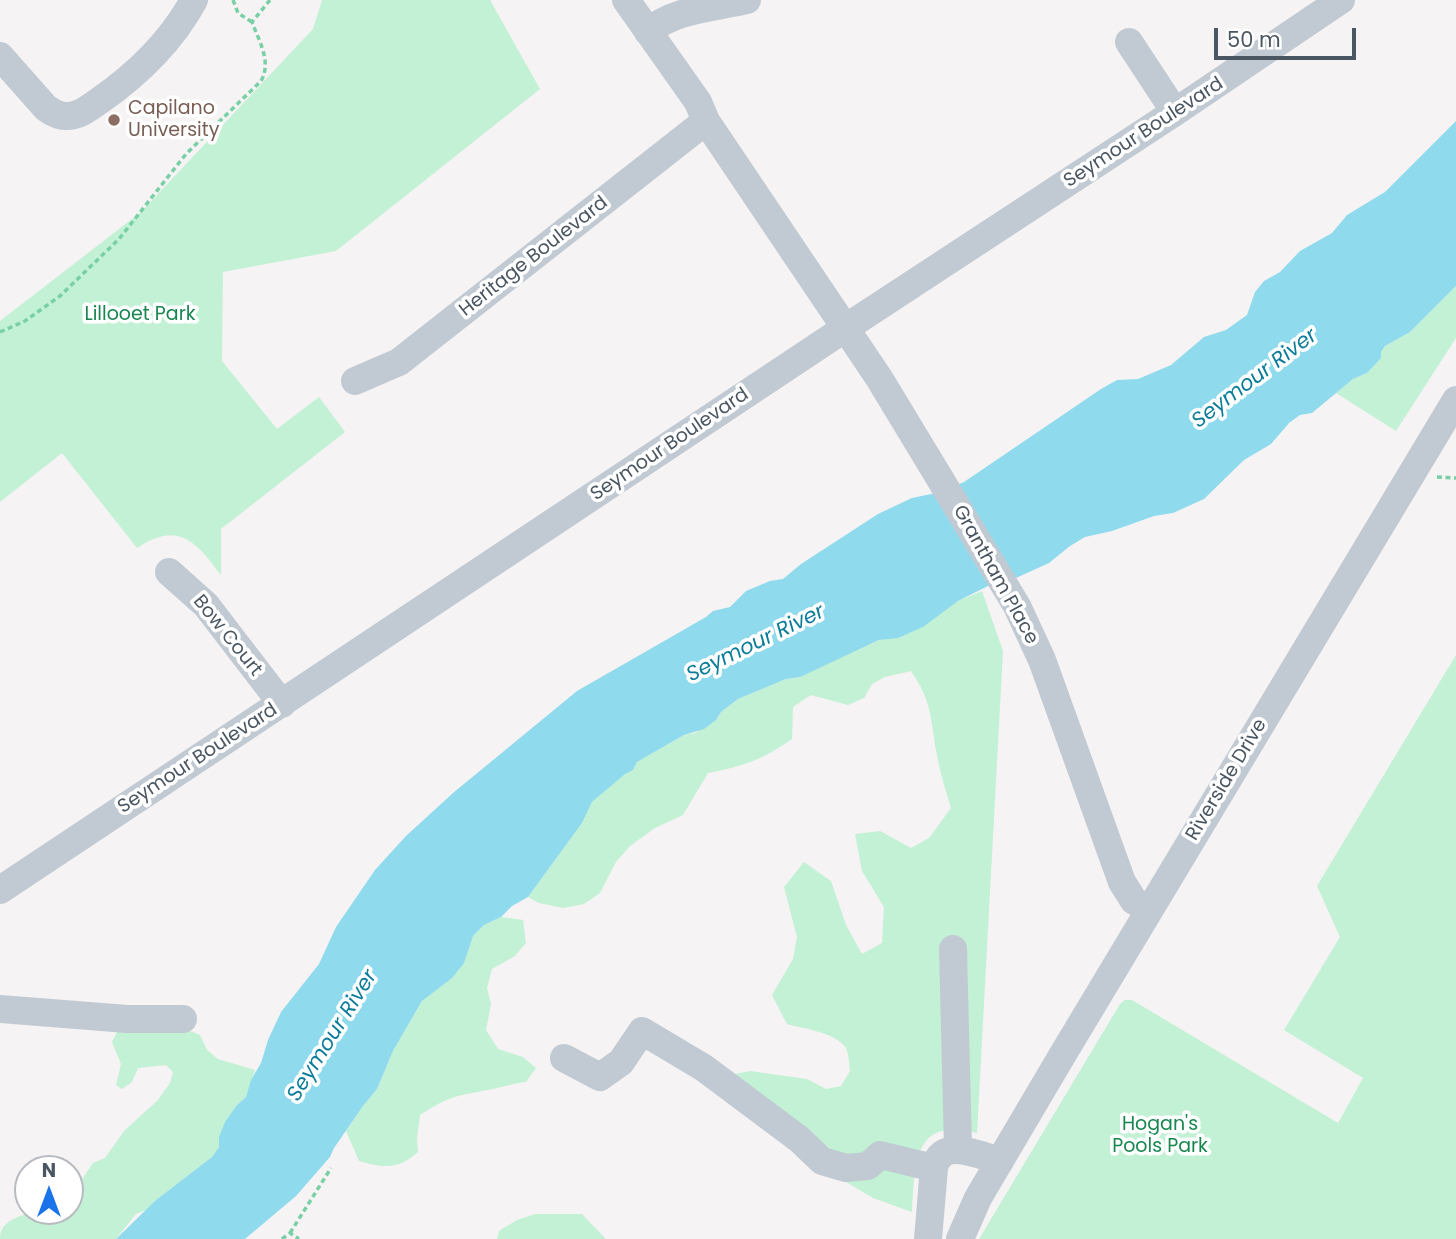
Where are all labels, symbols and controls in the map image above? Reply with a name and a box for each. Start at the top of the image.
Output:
scale bar [1218,14,1360,58]
text: 50 m [1227,25,1281,54]
street label: Seymour Boulevard [1060,73,1228,193]
place label: Capilano University [128,98,219,142]
marker: Capilano University [106,112,122,128]
street label: Heritage Boulevard [455,192,613,322]
park label: Lillooet Park [84,304,196,326]
water label: Seymour River [1187,324,1323,434]
street label: Seymour Boulevard [587,384,753,506]
street label: Grantham Place [947,502,1043,648]
street label: Bow Court [187,591,267,681]
water label: Seymour River [683,600,829,688]
street label: Seymour Boulevard [114,699,282,819]
street label: Riverside Drive [1182,715,1272,845]
water label: Seymour River [283,966,383,1106]
park label: Hogan's Pools Park [1112,1114,1208,1158]
north arrow [14,1155,84,1225]
text: N [42,1157,56,1184]

